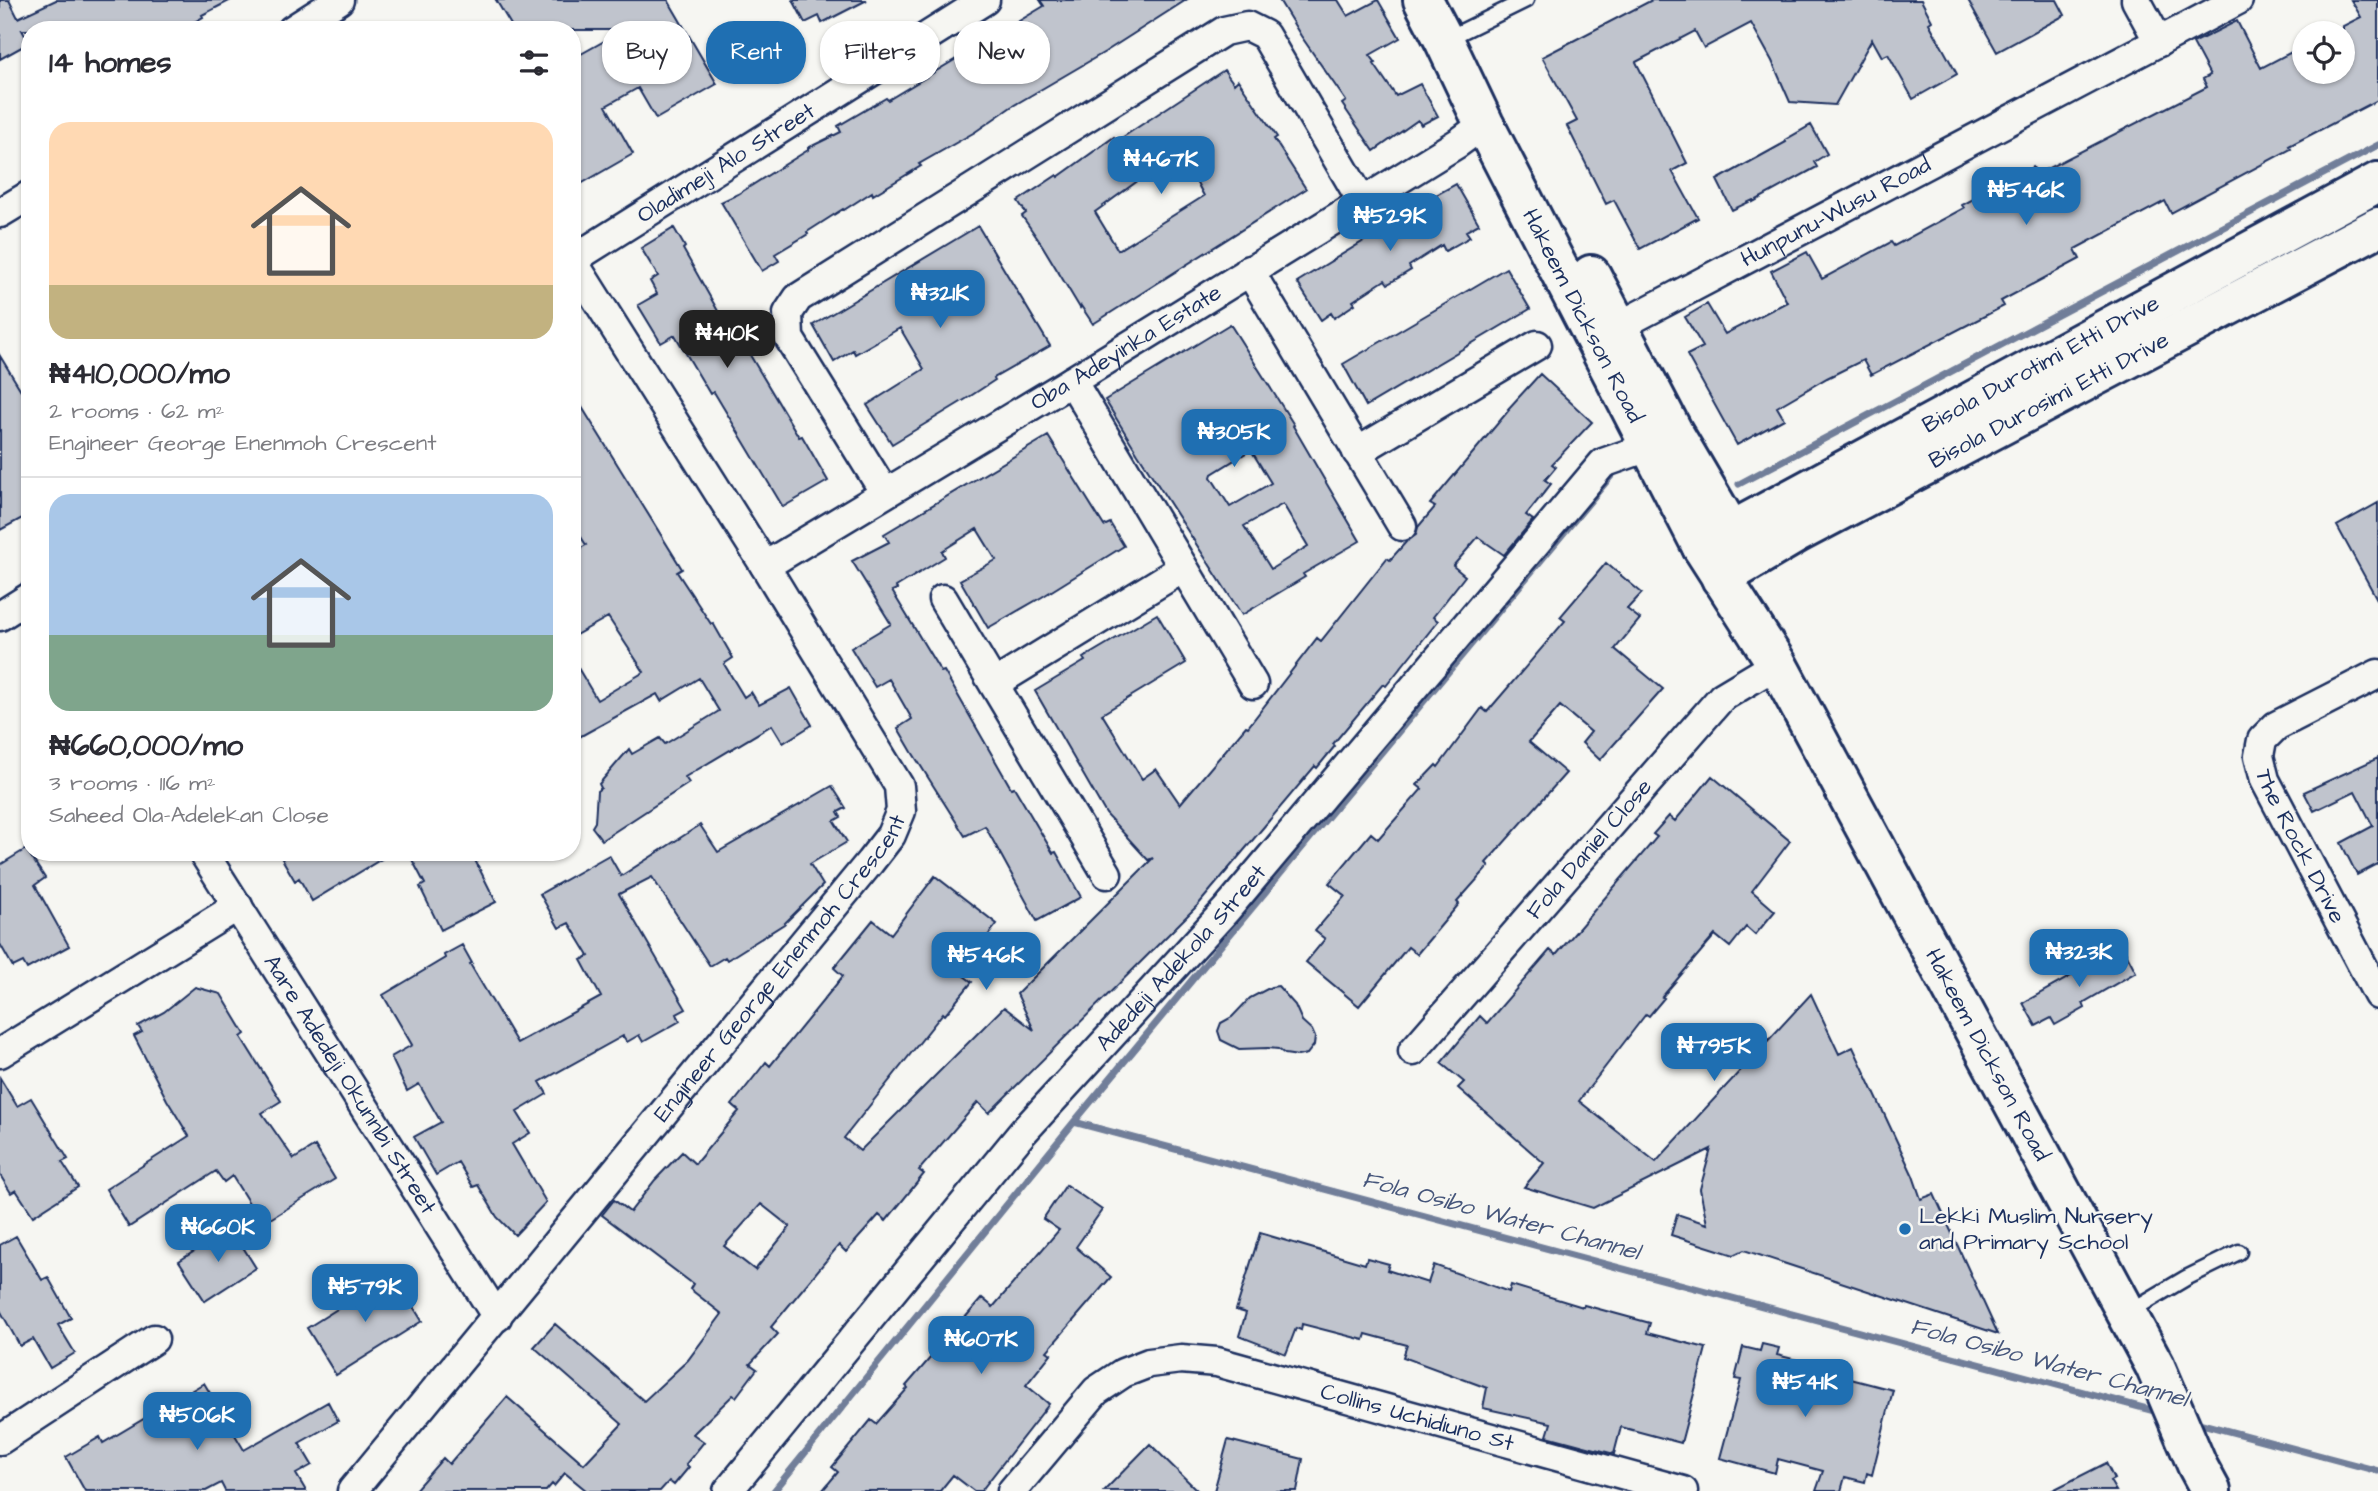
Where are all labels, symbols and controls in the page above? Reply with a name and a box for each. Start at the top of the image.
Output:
chip: Buy [602,21,692,84]
chip: Rent [706,21,806,84]
chip: Filters [820,21,940,84]
chip: New [954,21,1050,84]
map controls [2292,21,2355,84]
button: locate [2292,21,2355,84]
text: 14 homes [49,42,172,84]
icon: filters [515,44,553,82]
street label: Oladimeji Alo Street [631,95,822,231]
pin: ₦467K [1112,136,1210,196]
text: ₦467K [1124,143,1198,175]
street label: Hunpunu-Wusu Road [1735,149,1937,275]
icon: home [238,168,364,294]
pin: ₦546K [1977,168,2075,227]
text: ₦546K [1988,174,2064,206]
pin: ₦529K [1341,194,1439,253]
text: ₦529K [1353,200,1427,232]
street label: Hakeem Dickson Road [1514,203,1651,429]
pin: ₦321K [891,270,989,330]
text: ₦321K [911,277,969,309]
street label: Oba Adeyinka Estate [1024,277,1228,418]
street label: Bisola Durotimi Etti Drive [1917,287,2165,441]
pin: ₦410K [678,310,776,370]
text: ₦410K [695,317,759,349]
street label: Bisola Durosimi Etti Drive [1923,324,2175,477]
text: ₦410,000/mo [49,353,230,395]
text: 2 rooms · 62 m² [49,395,224,427]
pin: ₦305K [1185,410,1283,469]
text: ₦305K [1197,416,1271,448]
text: Engineer George Enenmoh Crescent [49,427,437,459]
icon: home [238,540,364,666]
text: ₦660,000/mo [49,725,243,767]
street label: The Rock Drive [2247,766,2353,929]
text: 3 rooms · 116 m² [49,767,216,799]
street label: Fola Daniel Close [1519,772,1660,926]
text: Saheed Ola-Adelekan Close [49,799,329,831]
street label: Engineer George Enenmoh Crescent [646,809,914,1129]
street label: Adedeji Adekola Street [1088,857,1274,1058]
pin: ₦323K [2030,930,2128,989]
pin: ₦546K [937,932,1035,992]
text: ₦323K [2045,936,2113,968]
text: ₦546K [948,939,1024,971]
street label: Hakeem Dickson Road [1917,943,2058,1167]
street label: Aare Adedeji Okunnbi Street [256,948,444,1221]
pin: ₦795K [1665,1024,1763,1083]
text: ₦795K [1677,1030,1751,1062]
water label: Fola Osibo Water Channel [1358,1163,1647,1270]
place label: Lekki Muslim Nursery and Primary School [1919,1200,2153,1259]
pin: ₦660K [169,1204,267,1264]
text: ₦660K [181,1211,255,1243]
marker: Lekki Muslim Nursery and Primary School [1897,1221,1913,1237]
pin: ₦579K [316,1264,414,1324]
text: ₦579K [328,1271,402,1303]
water label: Fola Osibo Water Channel [1906,1310,2195,1417]
pin: ₦607K [932,1316,1030,1376]
text: ₦607K [944,1323,1018,1355]
pin: ₦541K [1756,1360,1854,1419]
text: ₦541K [1772,1366,1838,1398]
street label: Collins Uchidiuno St [1317,1375,1518,1460]
pin: ₦506K [148,1392,246,1452]
text: ₦506K [159,1399,235,1431]

